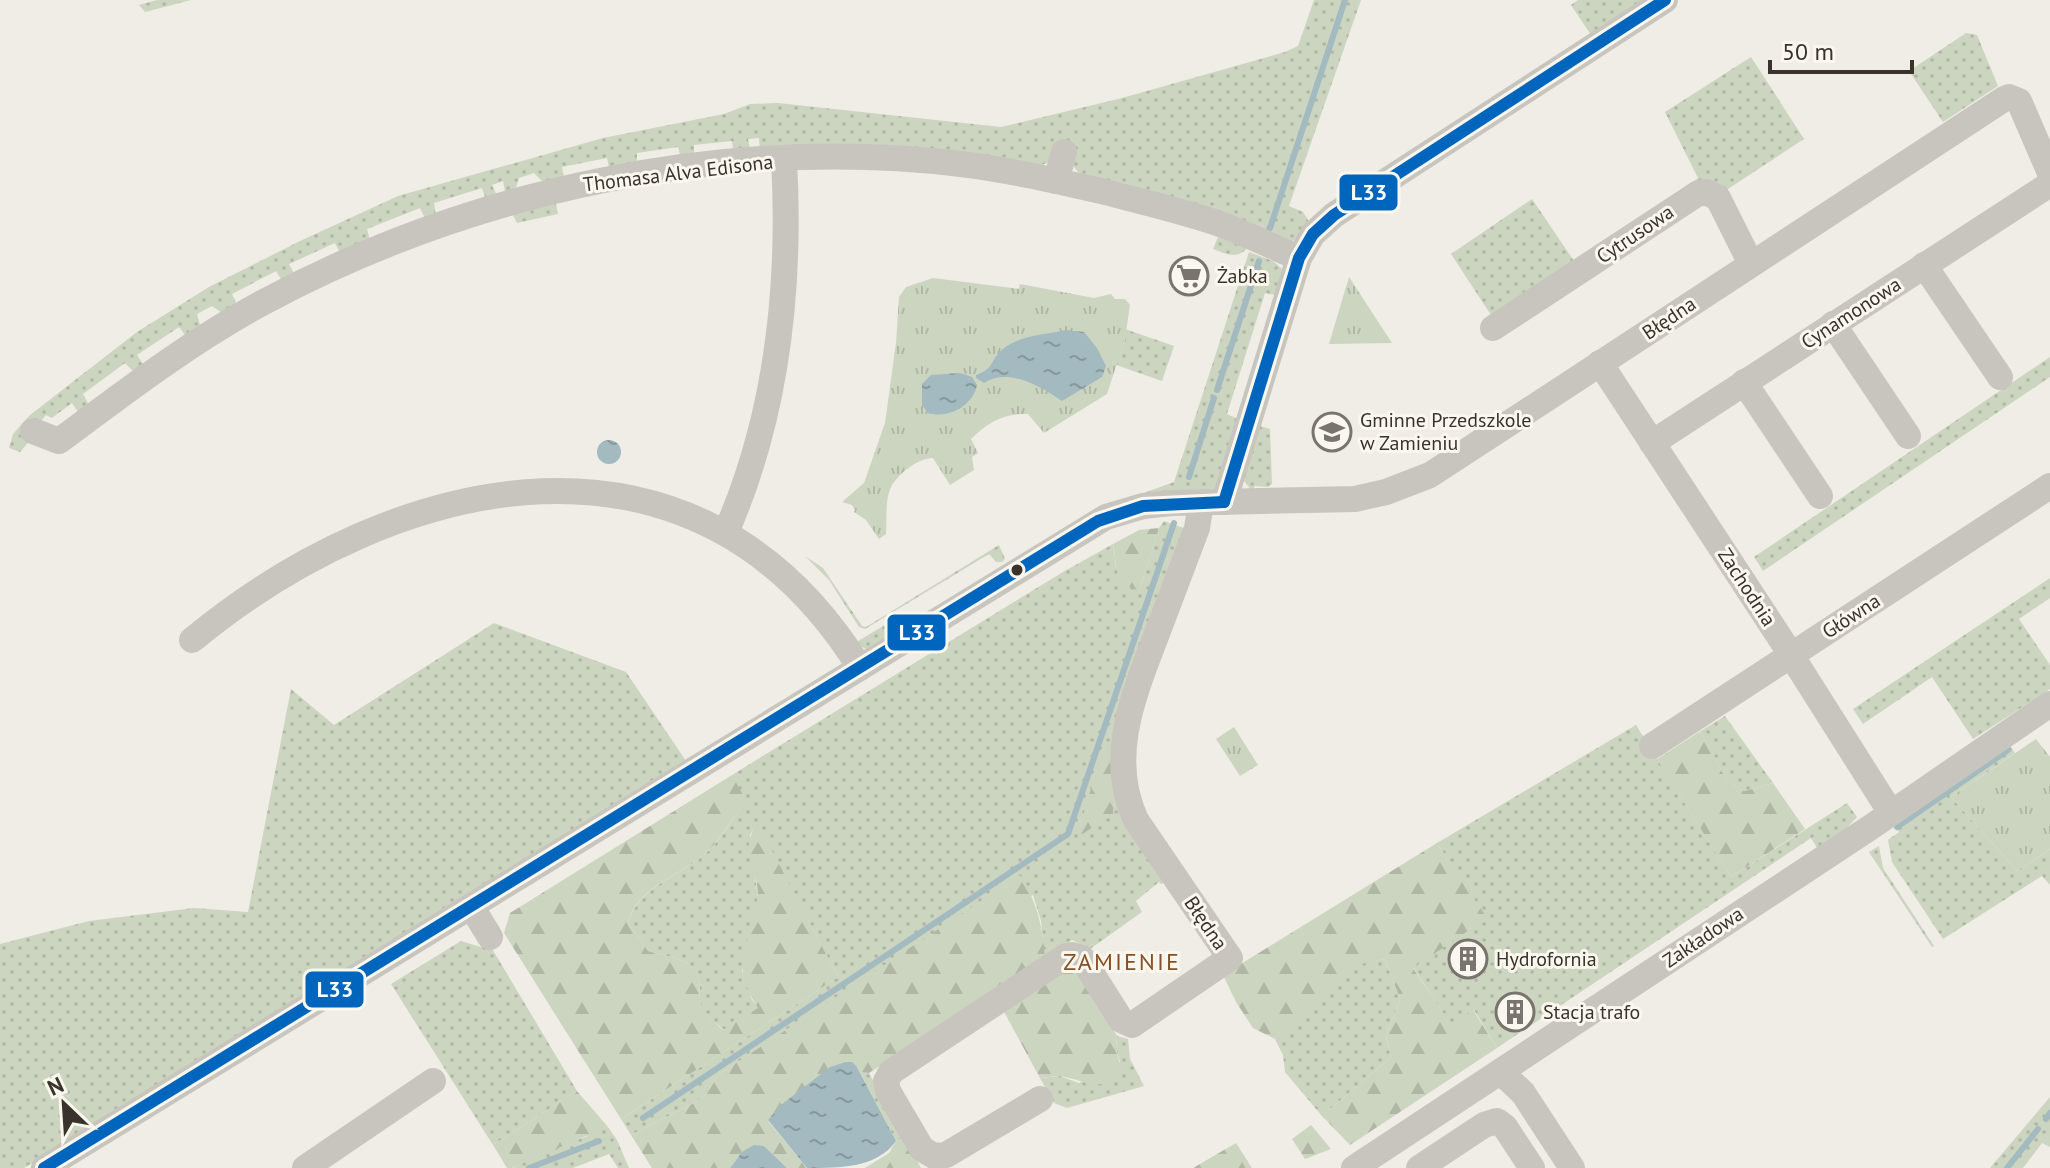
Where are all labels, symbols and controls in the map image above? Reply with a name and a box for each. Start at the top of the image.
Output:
scale bar [1770,24,1912,74]
text: 50 m [1782,36,1834,67]
street label: Thomasa Alva Edisona [582,148,774,198]
line badge: L33 [1338,173,1399,212]
text: L33 [1351,178,1387,206]
street label: Cytrusowa [1591,199,1679,269]
supermarket icon: Żabka [1168,255,1210,297]
place label: Żabka [1217,263,1268,289]
street label: Cynamonowa [1796,271,1906,355]
street label: Błędna [1637,291,1701,345]
place label: Gminne Przedszkole w Zamieniu [1360,407,1531,456]
school or university icon: Gminne Przedszkole w Zamieniu [1311,411,1353,453]
street label: Zachodnia [1712,543,1782,631]
unlabelled marker [1009,562,1025,578]
street label: Główna [1817,588,1885,644]
line badge: L33 [886,613,947,652]
text: L33 [899,618,935,646]
street label: Błędna [1179,891,1233,955]
street label: Zakładowa [1658,901,1748,973]
building icon: Hydrofornia [1447,938,1489,980]
district label: ZAMIENIE [1063,946,1181,977]
place label: Hydrofornia [1496,946,1597,972]
line badge: L33 [304,970,365,1009]
text: L33 [317,975,353,1003]
building icon: Stacja trafo [1494,991,1536,1033]
place label: Stacja trafo [1543,999,1640,1025]
north arrow [24,1064,104,1144]
text: N [43,1070,68,1102]

